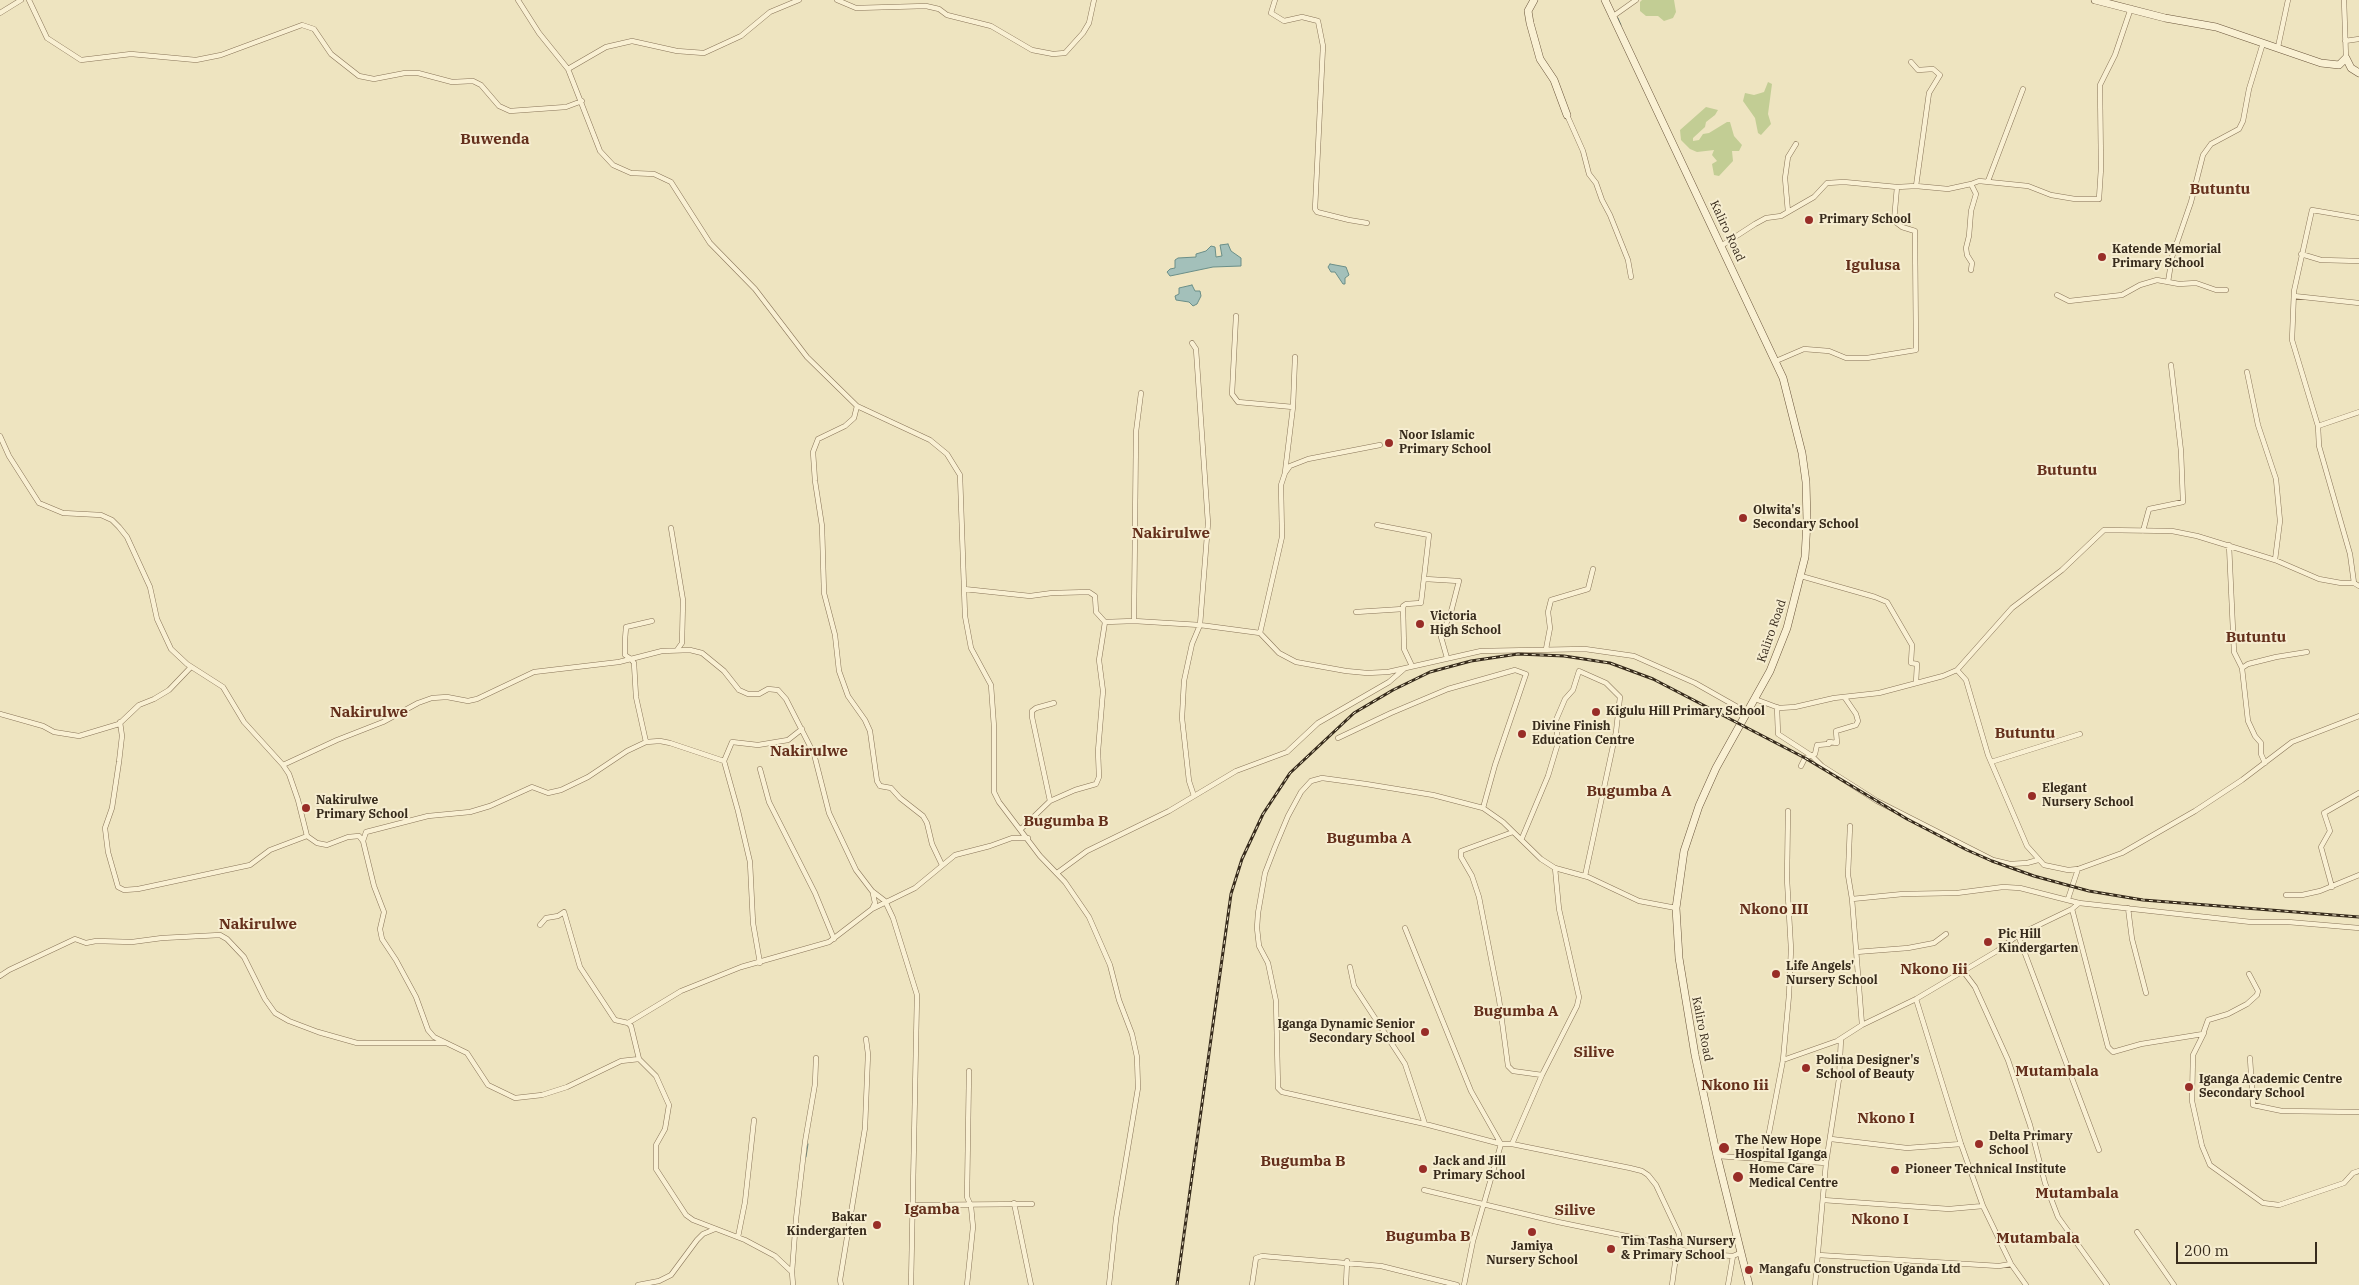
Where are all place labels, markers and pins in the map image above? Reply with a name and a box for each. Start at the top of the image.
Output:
place label: Primary School [1819,213,1911,227]
marker: Primary School [1803,214,1815,226]
place label: Katende Memorial Primary School [2112,243,2221,271]
marker: Katende Memorial Primary School [2096,251,2108,263]
place label: Noor Islamic Primary School [1399,429,1491,457]
marker: Noor Islamic Primary School [1383,437,1395,449]
place label: Olwita's Secondary School [1753,504,1859,532]
marker: Olwita's Secondary School [1737,512,1749,524]
place label: Victoria High School [1430,610,1501,638]
marker: Victoria High School [1414,618,1426,630]
place label: Kigulu Hill Primary School [1606,705,1765,719]
marker: Kigulu Hill Primary School [1590,706,1602,718]
place label: Divine Finish Education Centre [1532,720,1634,748]
marker: Divine Finish Education Centre [1516,728,1528,740]
place label: Elegant Nursery School [2042,782,2134,810]
marker: Elegant Nursery School [2026,790,2038,802]
place label: Nakirulwe Primary School [316,794,408,822]
marker: Nakirulwe Primary School [300,802,312,814]
place label: Pic Hill Kindergarten [1998,928,2078,956]
marker: Pic Hill Kindergarten [1982,936,1994,948]
place label: Life Angels' Nursery School [1786,960,1878,988]
marker: Life Angels' Nursery School [1770,968,1782,980]
place label: Iganga Dynamic Senior Secondary School [1277,1018,1415,1046]
marker: Iganga Dynamic Senior Secondary School [1419,1026,1431,1038]
place label: Polina Designer's School of Beauty [1816,1054,1919,1082]
marker: Polina Designer's School of Beauty [1800,1062,1812,1074]
place label: Iganga Academic Centre Secondary School [2199,1073,2342,1101]
marker: Iganga Academic Centre Secondary School [2183,1081,2195,1093]
place label: Delta Primary School [1989,1130,2072,1158]
place label: The New Hope Hospital Iganga [1735,1134,1827,1162]
marker: Delta Primary School [1973,1138,1985,1150]
marker: The New Hope Hospital Iganga [1717,1141,1731,1155]
place label: Jack and Jill Primary School [1433,1155,1525,1183]
marker: Jack and Jill Primary School [1417,1163,1429,1175]
place label: Home Care Medical Centre [1749,1163,1838,1191]
place label: Pioneer Technical Institute [1905,1163,2066,1177]
marker: Pioneer Technical Institute [1889,1164,1901,1176]
marker: Home Care Medical Centre [1731,1170,1745,1184]
place label: Bakar Kindergarten [787,1211,867,1239]
marker: Bakar Kindergarten [871,1219,883,1231]
marker: Jamiya Nursery School [1526,1226,1538,1238]
place label: Tim Tasha Nursery & Primary School [1621,1235,1736,1263]
place label: Jamiya Nursery School [1486,1240,1578,1268]
marker: Tim Tasha Nursery & Primary School [1605,1243,1617,1255]
place label: Mangafu Construction Uganda Ltd [1759,1263,1961,1277]
marker: Mangafu Construction Uganda Ltd [1743,1264,1755,1276]

